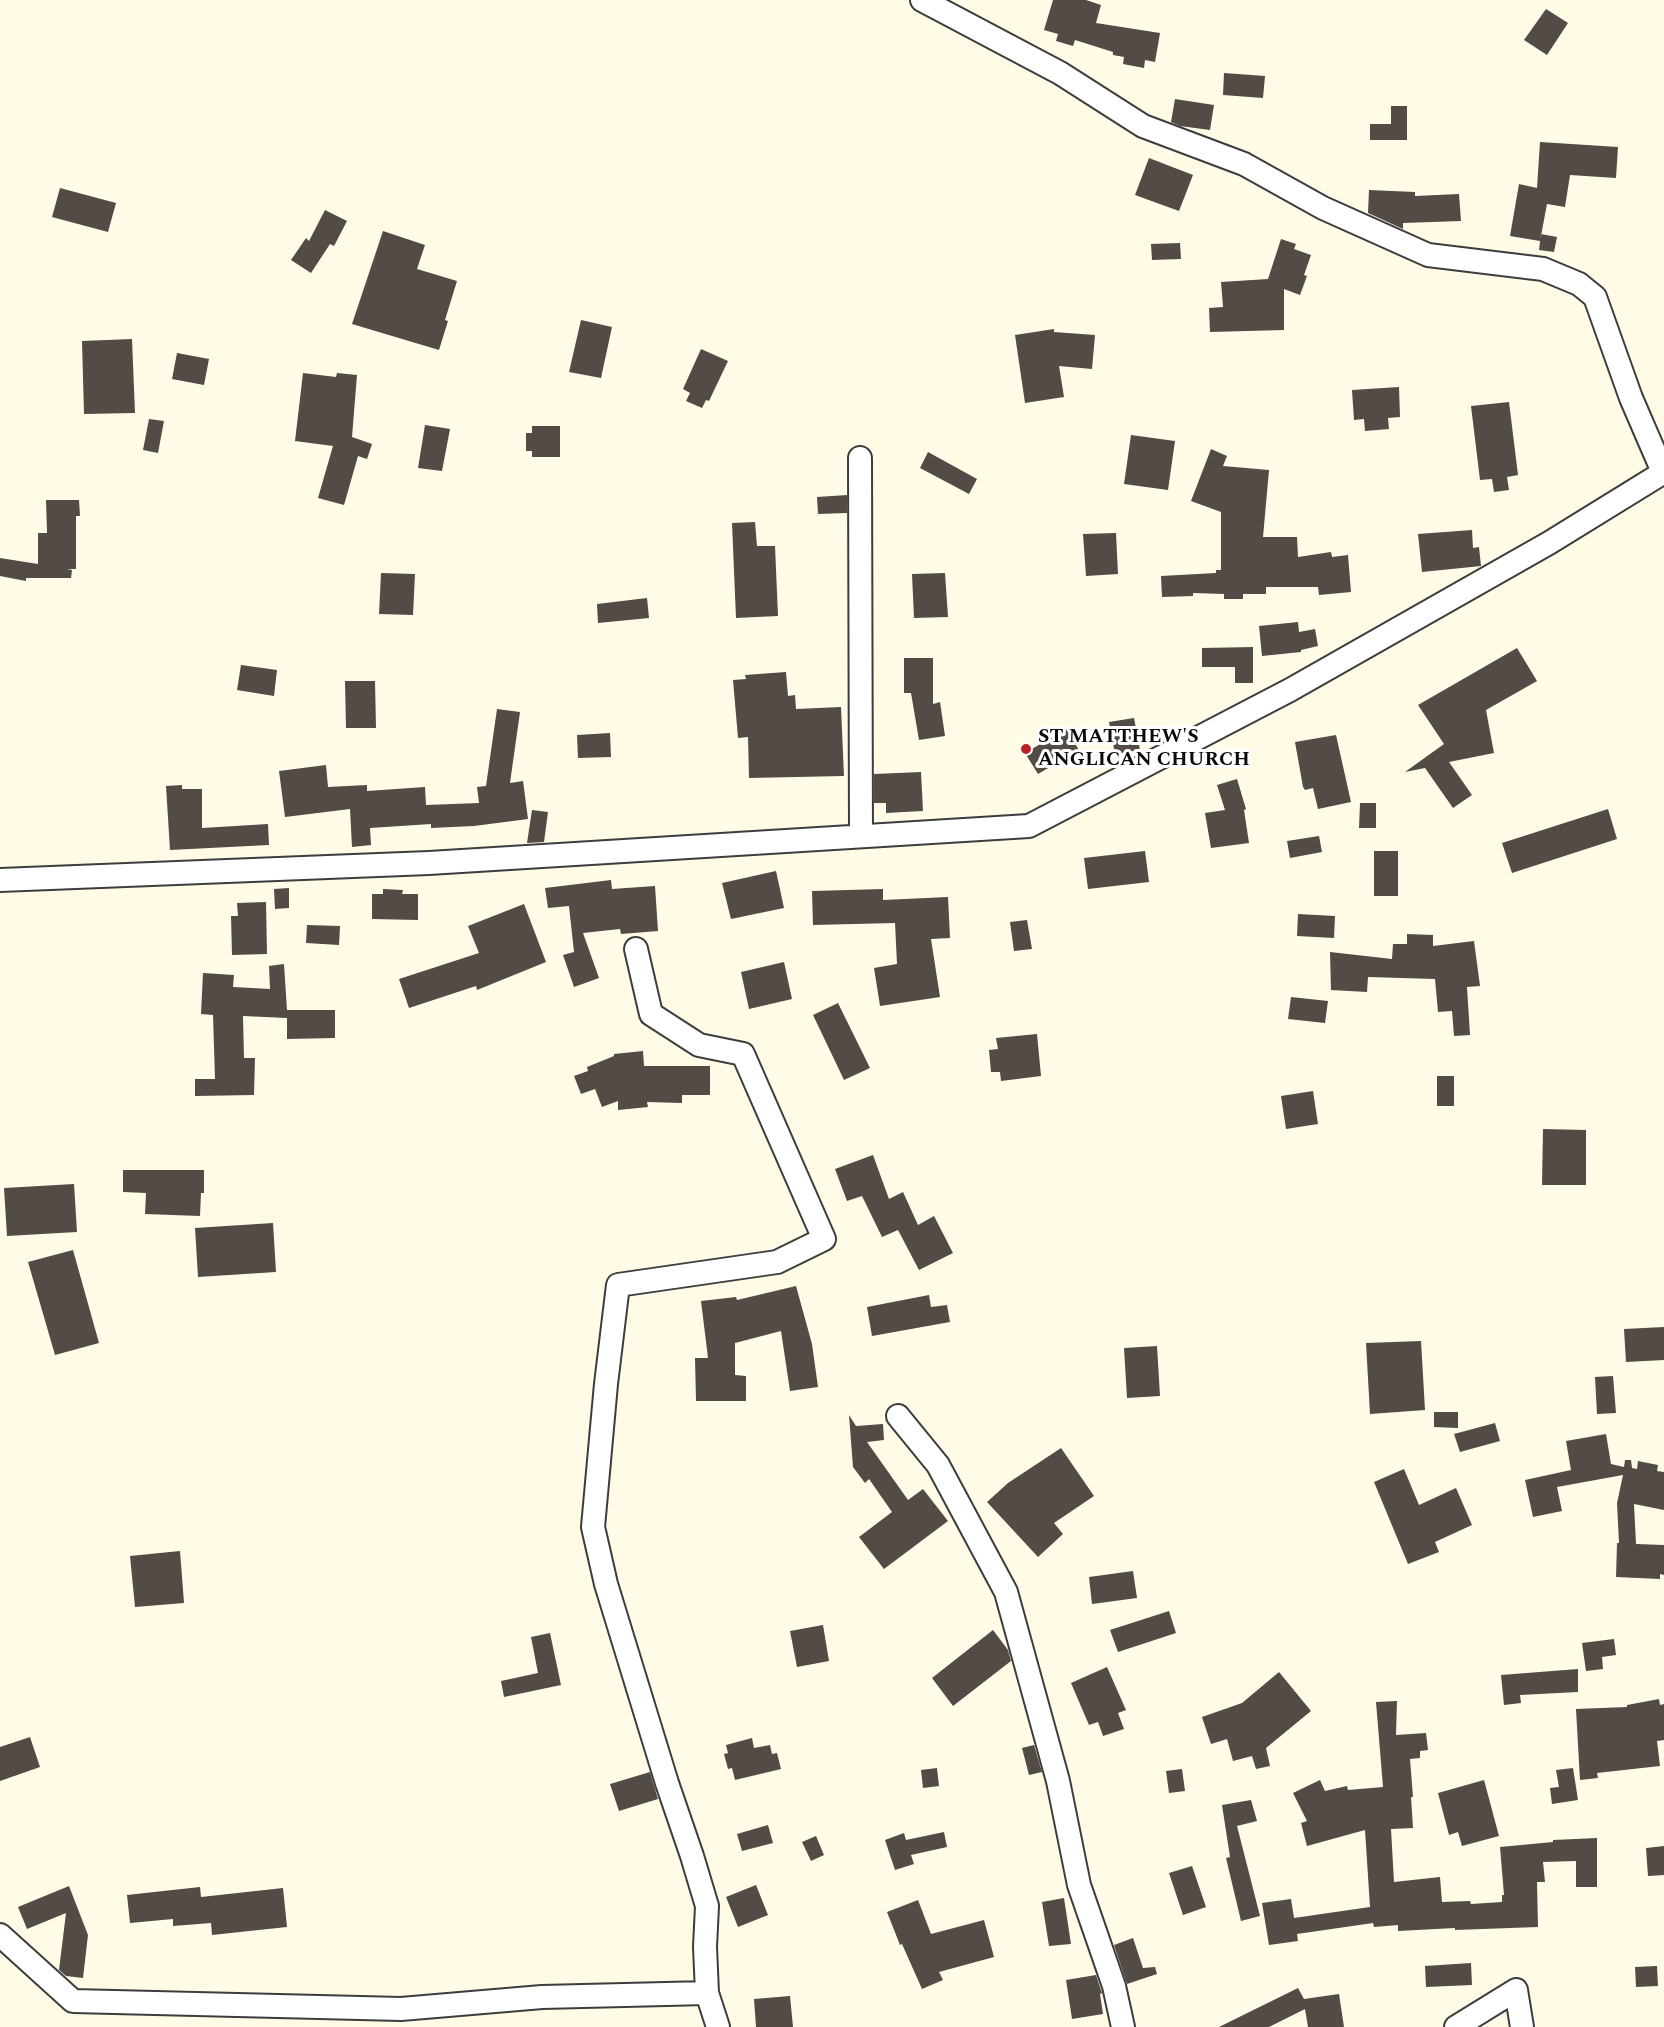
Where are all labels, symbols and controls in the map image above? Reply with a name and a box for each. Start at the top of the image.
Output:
place label: ST MATTHEW'S ANGLICAN CHURCH [1038,726,1250,773]
marker: ST MATTHEW'S ANGLICAN CHURCH [1019,742,1033,756]

